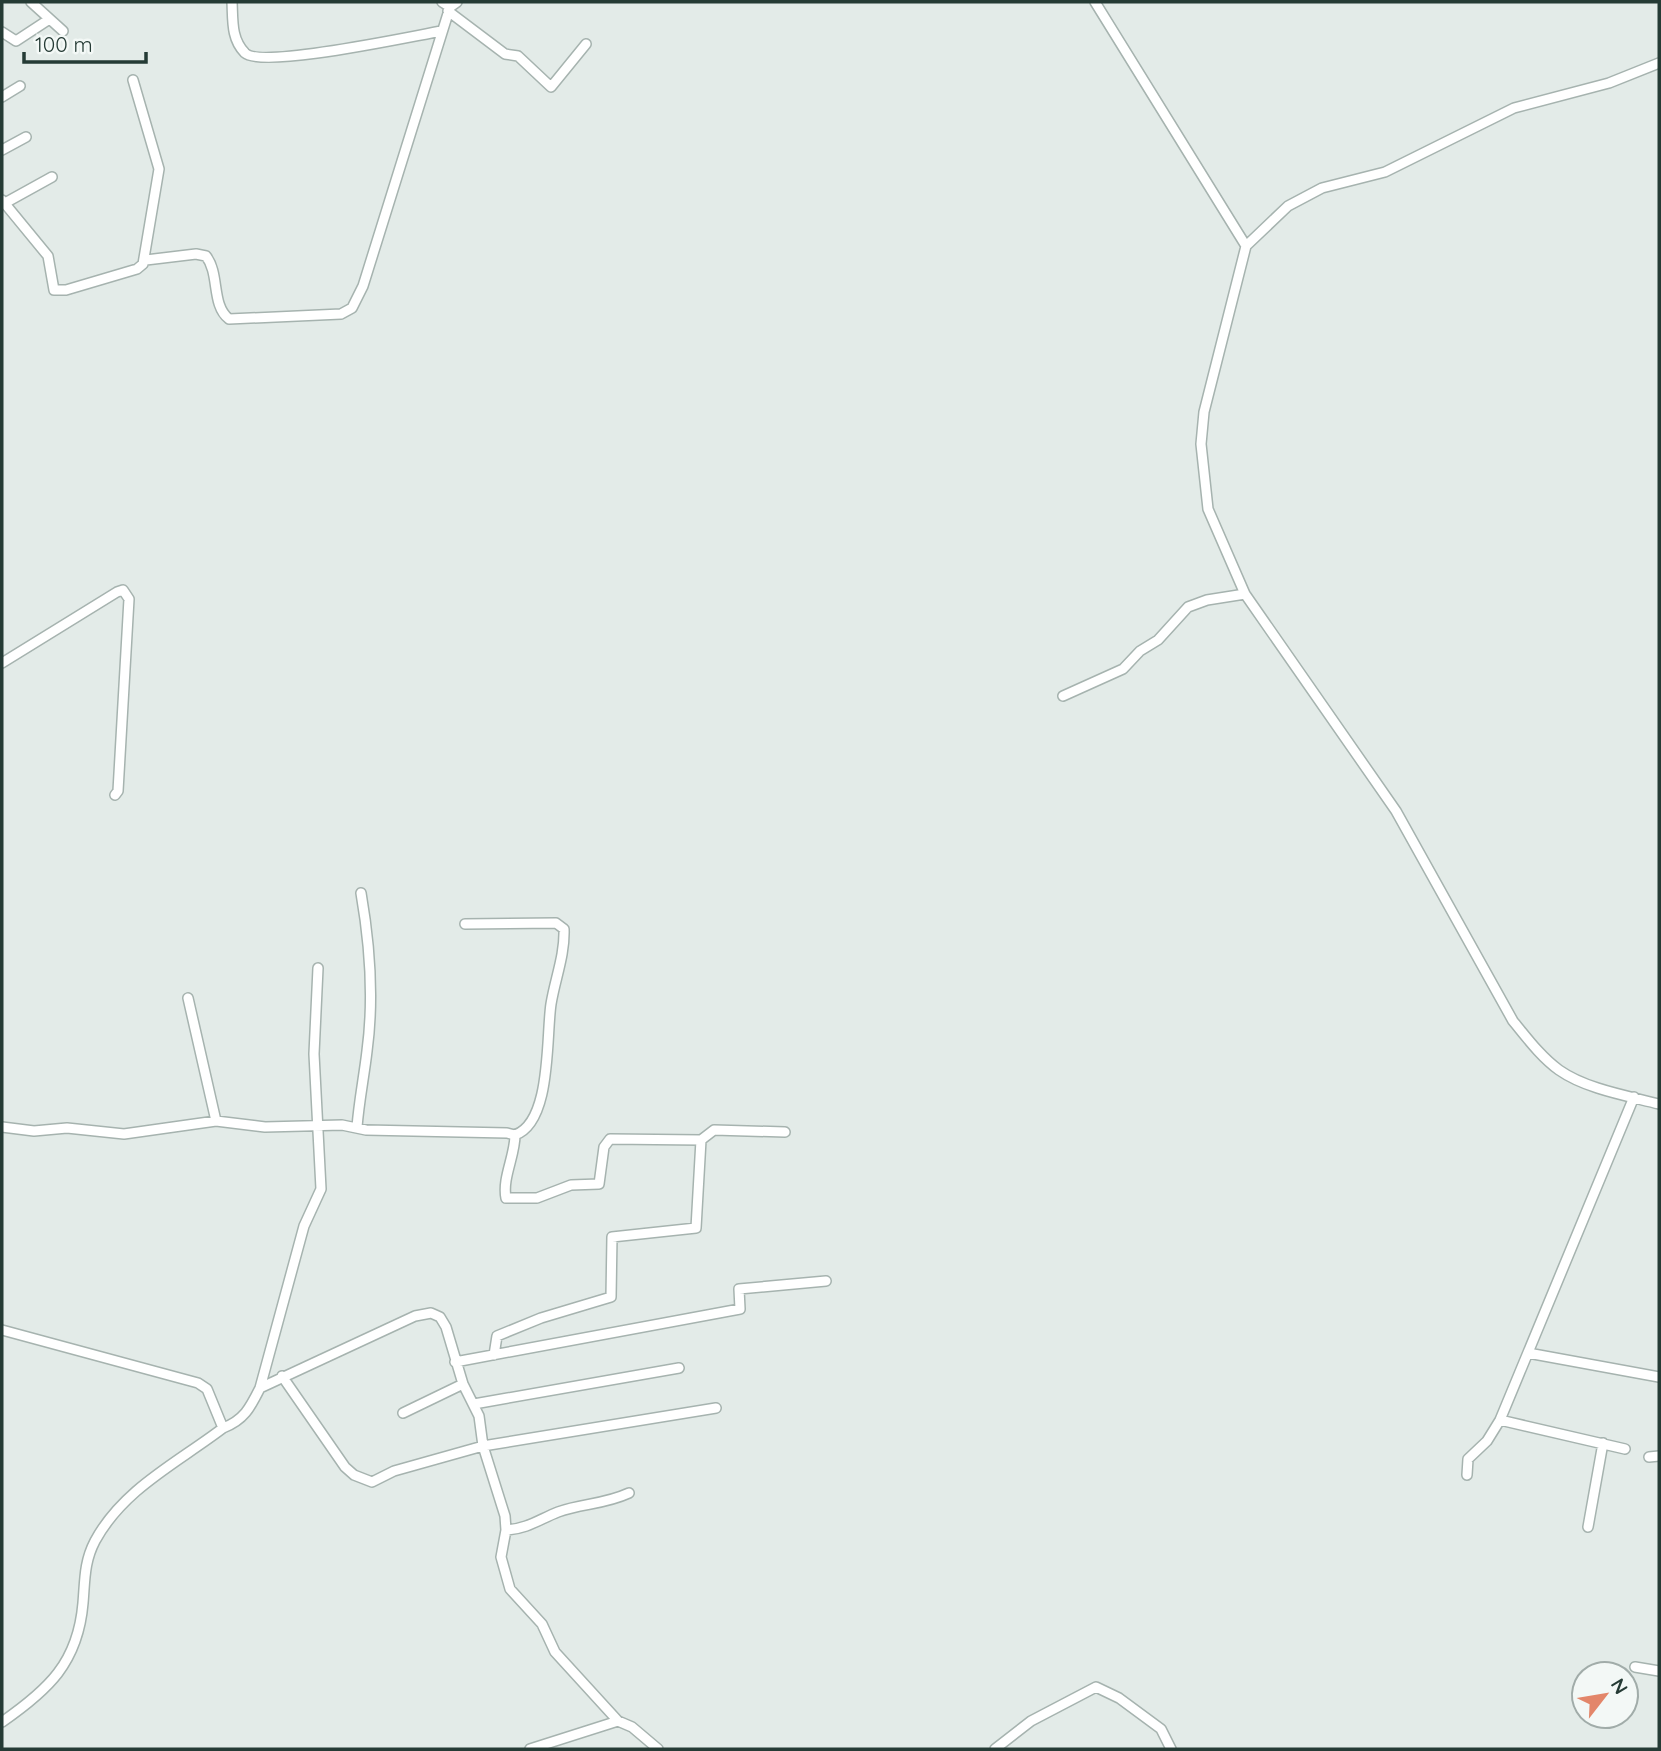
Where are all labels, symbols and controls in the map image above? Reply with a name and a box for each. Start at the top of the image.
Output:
scale bar [24,21,147,65]
text: 100 m [35,31,93,57]
north arrow [1570,1660,1640,1730]
text: N [1606,1674,1633,1698]

